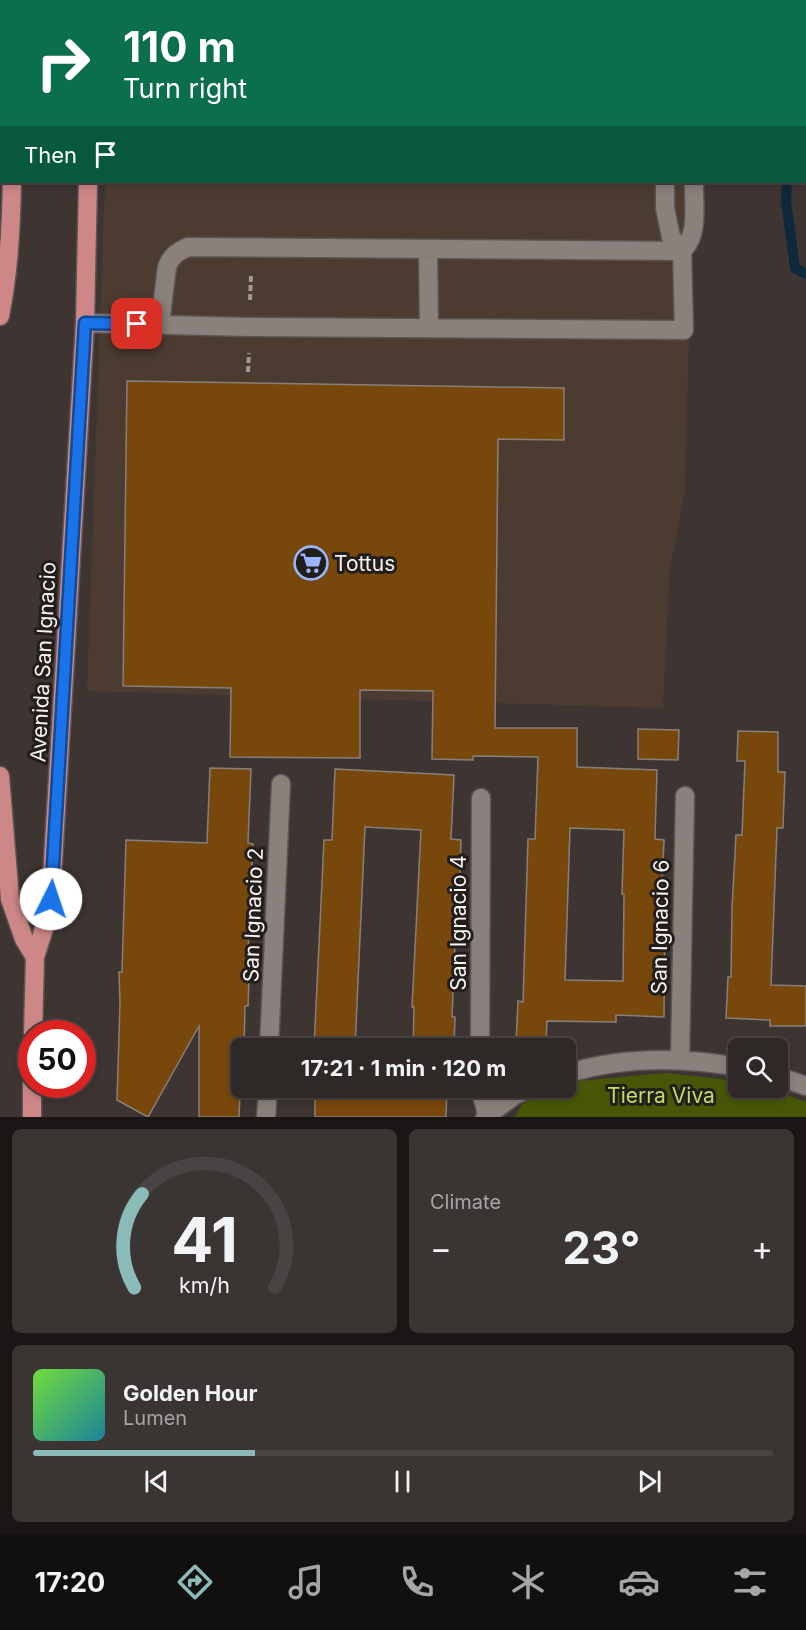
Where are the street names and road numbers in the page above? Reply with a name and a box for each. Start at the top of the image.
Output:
street label: Avenida San Ignacio [25,561,61,763]
street label: San Ignacio 2 [238,847,268,983]
street label: San Ignacio 4 [446,855,471,991]
street label: San Ignacio 6 [646,859,674,995]

